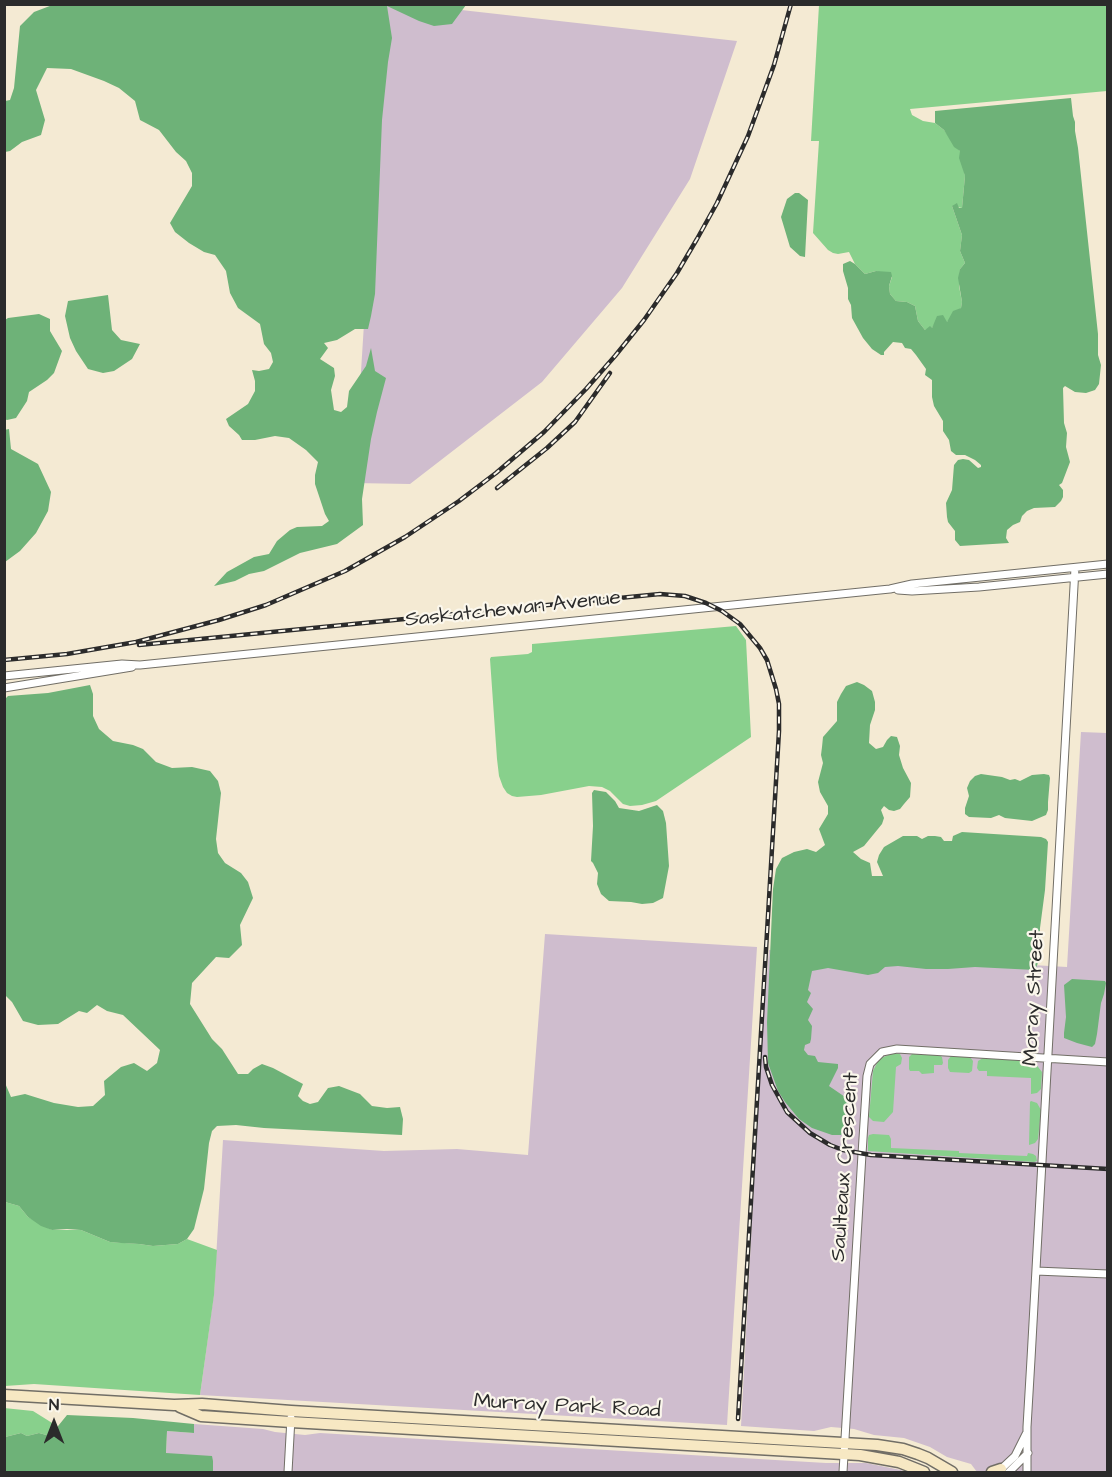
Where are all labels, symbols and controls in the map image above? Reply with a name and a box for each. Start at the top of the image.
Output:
street label: Saskatchewan Avenue [404,586,622,634]
street label: Moray Street [1019,929,1051,1067]
street label: Saulteaux Crescent [827,1072,865,1262]
street label: Murray Park Road [473,1390,661,1424]
north arrow [24,1393,84,1453]
text: N [49,1394,59,1416]

